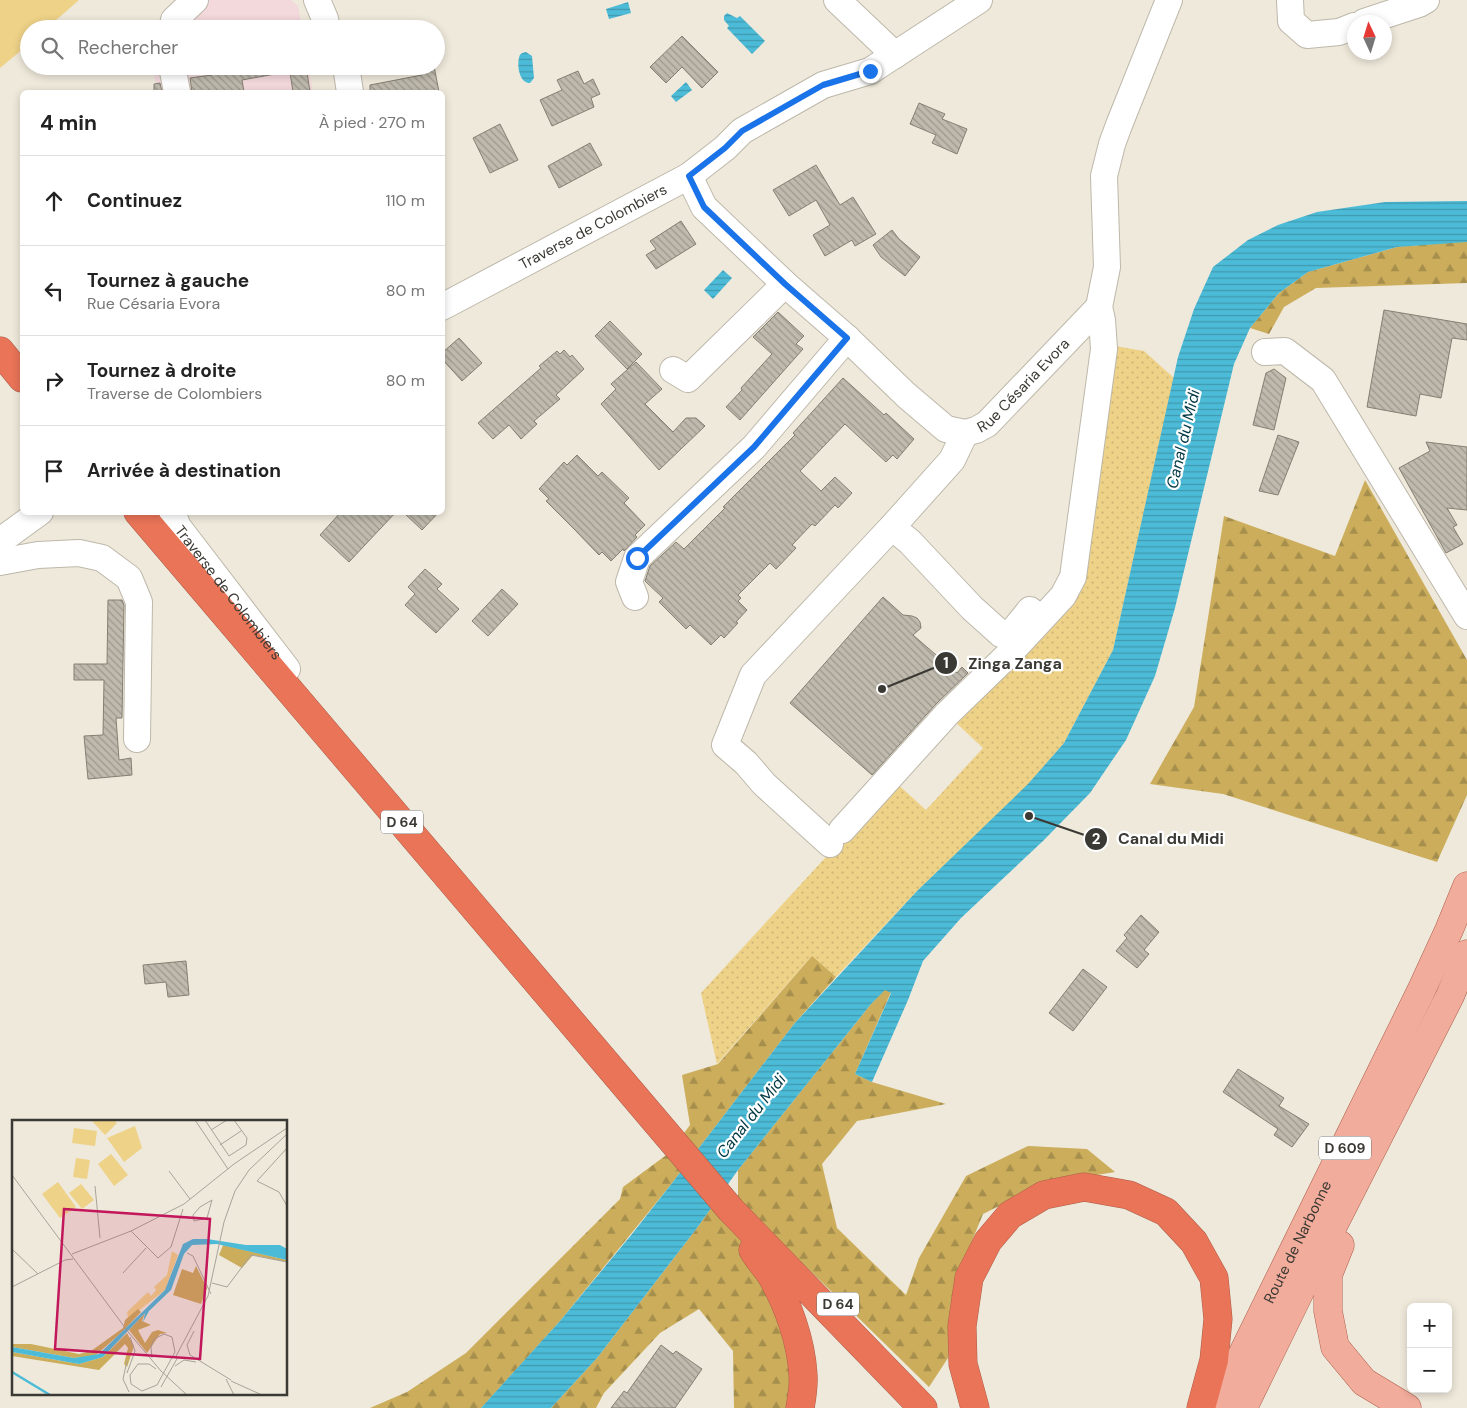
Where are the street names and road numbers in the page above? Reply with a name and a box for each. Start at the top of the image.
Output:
street label: Traverse de Colombiers [516,179,670,274]
street label: Rue Césaria Evora [974,334,1074,437]
street label: Traverse de Colombiers [170,521,286,664]
road number: D 64 [381,810,423,834]
road number: D 609 [1319,1136,1371,1160]
street label: Route de Narbonne [1259,1177,1336,1307]
road number: D 64 [817,1292,859,1316]

